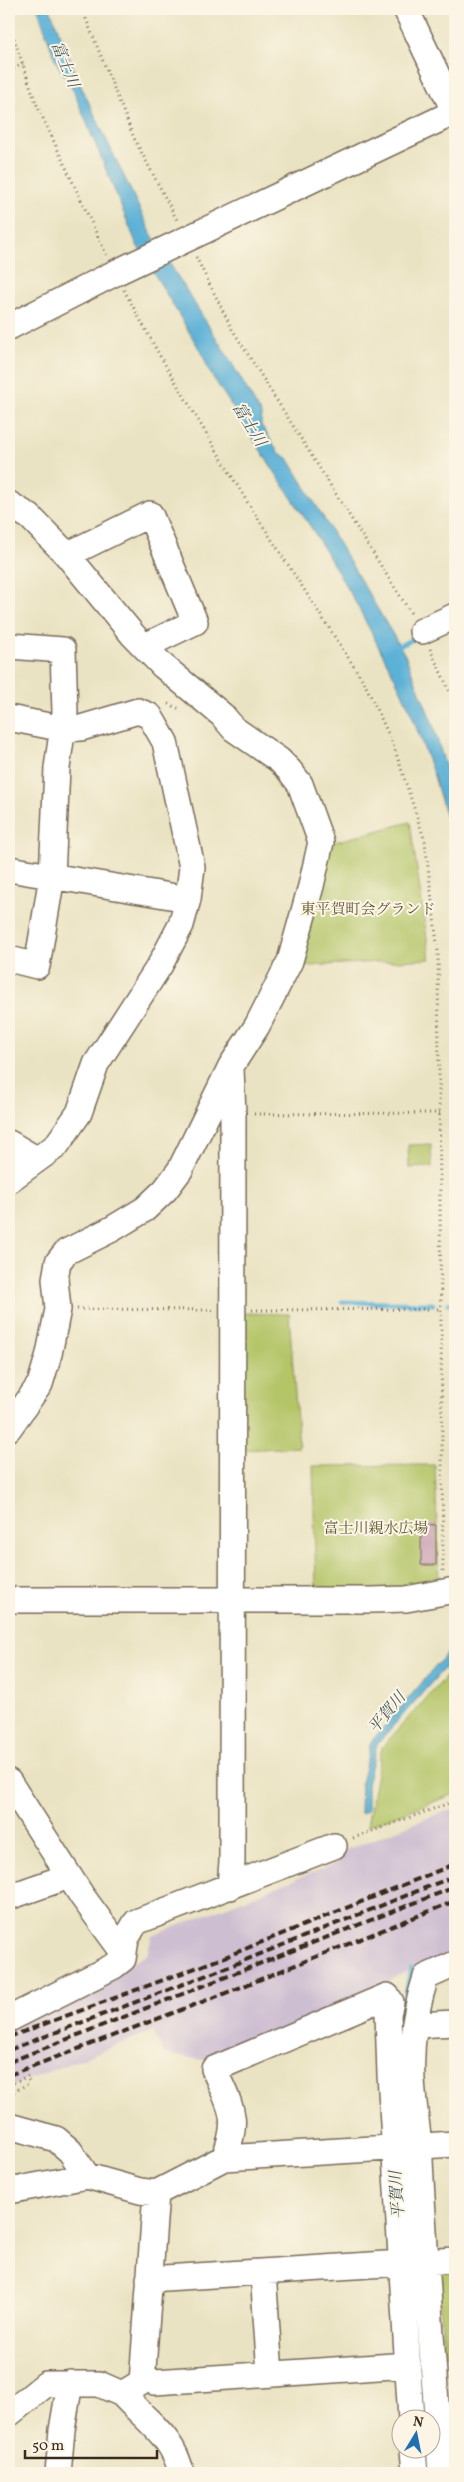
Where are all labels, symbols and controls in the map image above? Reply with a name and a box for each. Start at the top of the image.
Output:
water label: 富士川 [45,38,84,93]
water label: 富士川 [226,399,271,453]
park label: 東平賀町会グランド [300,900,436,921]
park label: 富士川親水広場 [323,1519,429,1540]
water label: 平賀川 [364,1686,413,1739]
water label: 平賀川 [385,2168,411,2220]
north arrow [392,2410,442,2460]
text: N [411,2412,425,2433]
scale bar [25,2427,158,2459]
text: 50 m [32,2436,64,2457]

